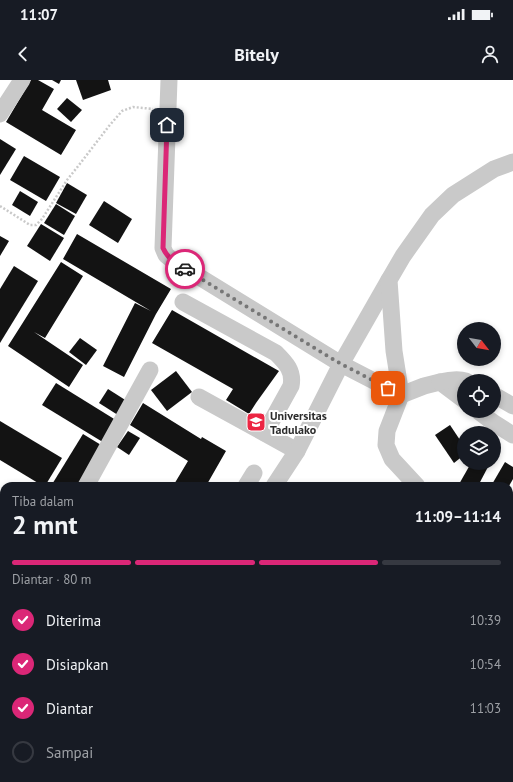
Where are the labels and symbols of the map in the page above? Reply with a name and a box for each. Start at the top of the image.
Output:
pin [150,108,184,142]
courier [165,249,205,289]
north arrow [457,322,501,366]
pin [371,371,405,405]
place label: Universitas Tadulako [270,408,327,437]
school or university icon: Universitas Tadulako [245,411,267,433]

